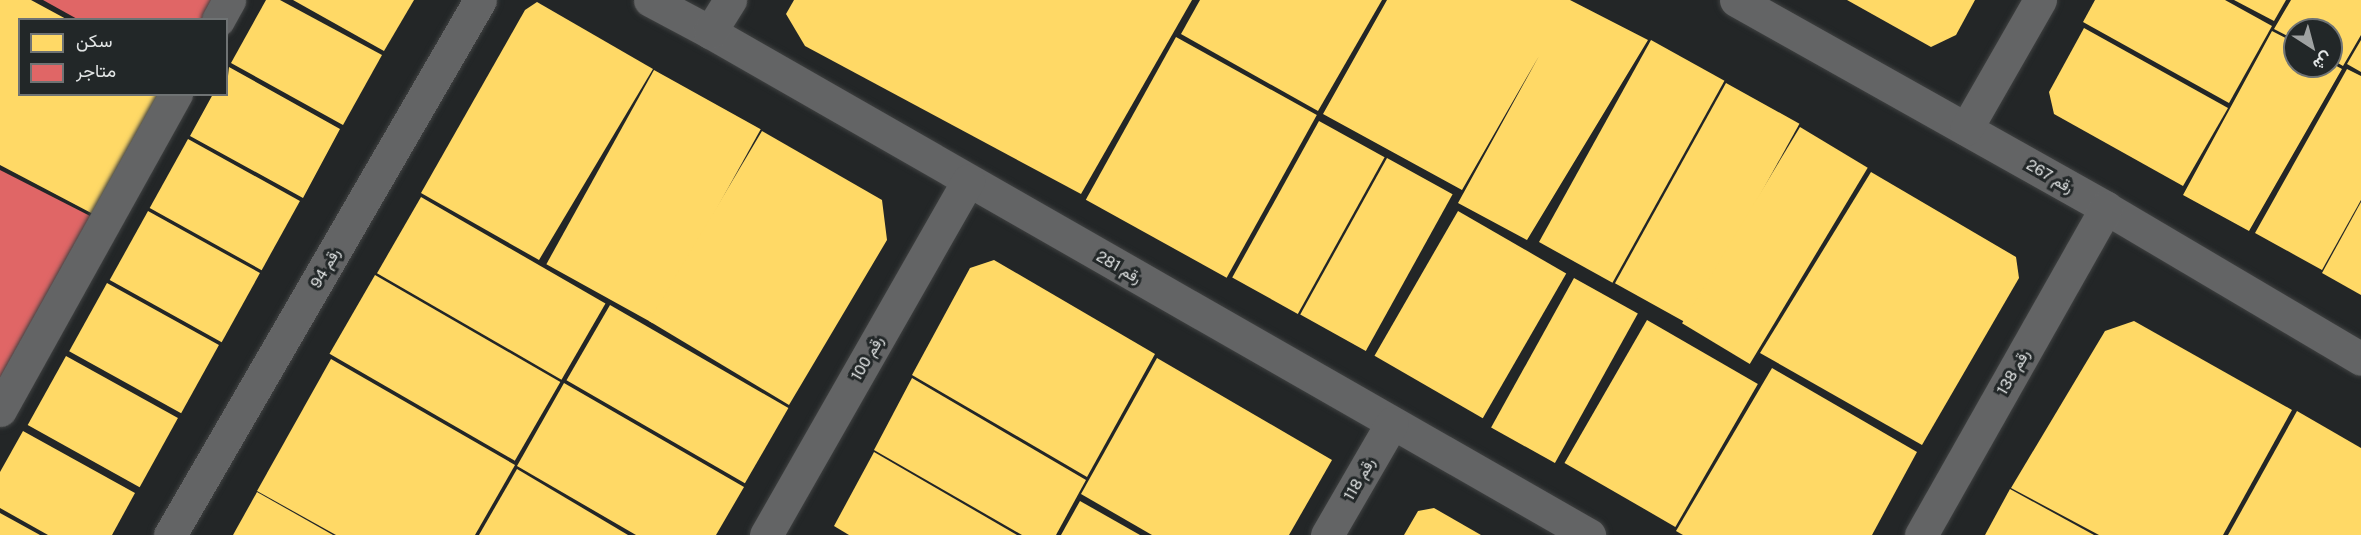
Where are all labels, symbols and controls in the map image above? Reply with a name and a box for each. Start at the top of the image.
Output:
legend [18,18,228,96]
north arrow [2283,18,2343,78]
text: سكن [76,30,112,51]
text: ش [2309,48,2336,75]
text: متاجر [76,60,116,81]
street label: رقم 267 [2023,155,2077,197]
street label: رقم 94 [306,245,344,291]
street label: رقم 281 [1093,247,1145,287]
street label: رقم 100 [847,333,887,383]
street label: رقم 138 [1993,346,2033,398]
street label: رقم 118 [1340,455,1378,503]

